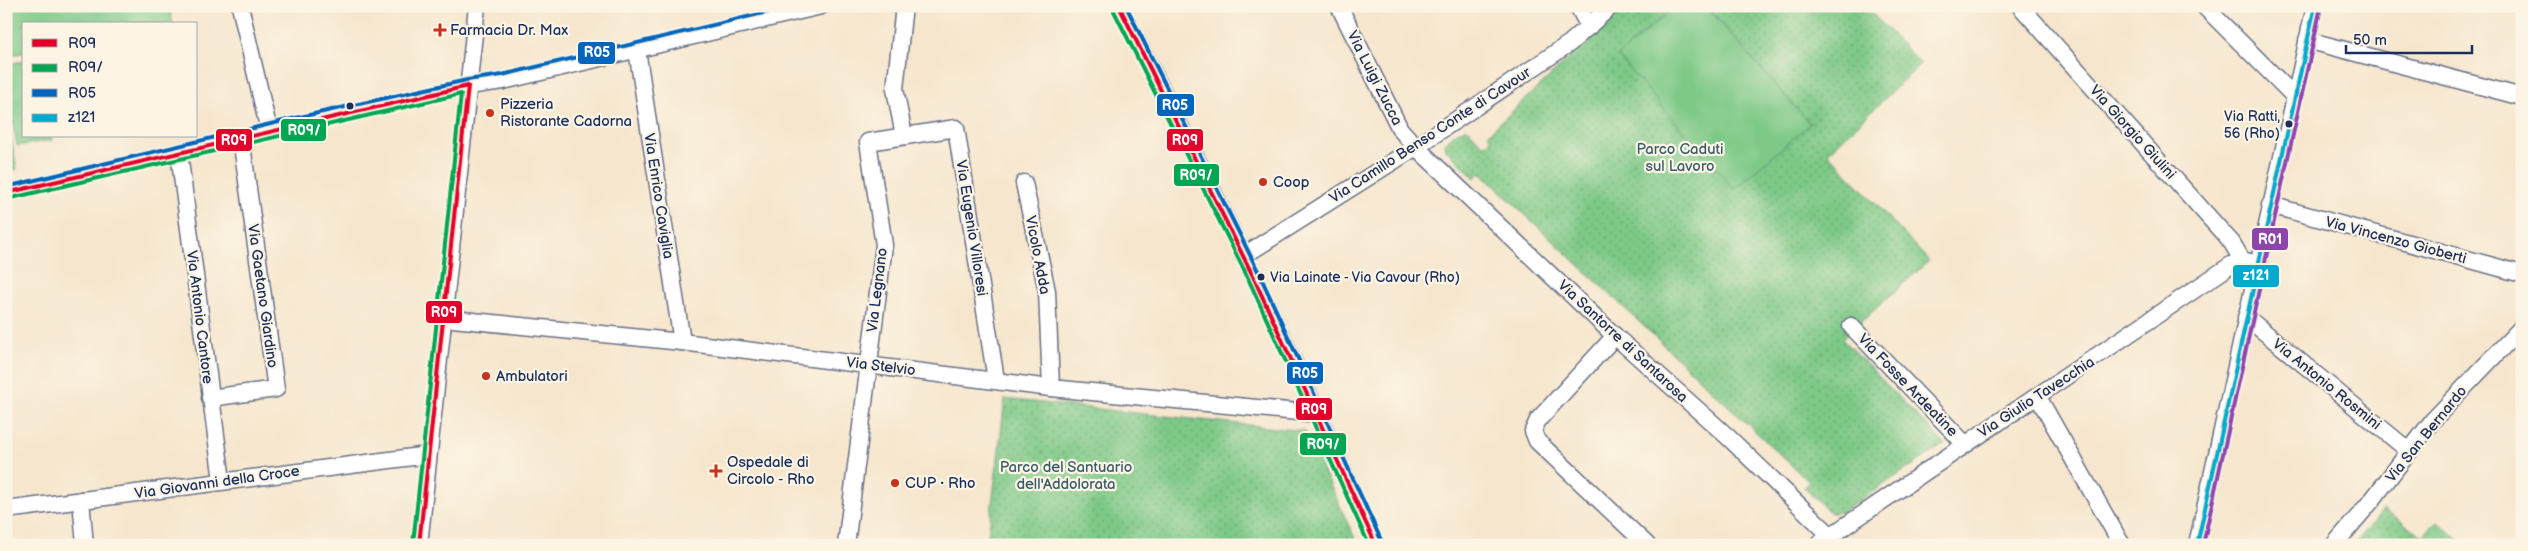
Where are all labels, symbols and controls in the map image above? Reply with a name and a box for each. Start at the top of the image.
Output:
place label: Farmacia Dr. Max [450,21,568,40]
legend [22,22,198,138]
scale bar [2346,22,2472,54]
marker: Farmacia Dr. Max [434,24,446,36]
street label: Via Luigi Zucca [1343,28,1407,129]
text: 50 m [2353,31,2387,50]
text: R09 [68,34,96,53]
line badge: R05 [577,41,616,65]
text: R05 [584,44,610,61]
text: R09/ [68,58,103,77]
street label: Via Camillo Benso Conte di Cavour [1326,63,1535,208]
street label: Via Giorgio Giulini [2085,81,2180,183]
text: R05 [68,84,96,103]
line badge: R05 [1156,93,1195,117]
place label: Pizzeria Ristorante Cadorna [500,95,632,131]
text: R05 [1162,97,1188,114]
unlabelled marker [345,101,355,111]
marker: Pizzeria Ristorante Cadorna [484,107,496,119]
text: z121 [68,108,95,127]
place label: Via Ratti, 56 (Rho) [2224,108,2280,142]
line badge: R09/ [280,118,327,142]
marker: Via Ratti, 56 (Rho) [2284,119,2294,129]
text: R09/ [287,122,321,139]
line badge: R09 [215,128,253,152]
line badge: R09 [1166,128,1204,152]
text: R09 [221,132,247,149]
street label: Via Enrico Caviglia [639,132,678,260]
text: R09 [1172,132,1198,149]
park label: Parco Caduti sul Lavoro [1636,140,1724,176]
street label: Via Eugenio Villoresi [951,159,992,298]
line badge: R09/ [1173,163,1220,187]
text: R09/ [1179,167,1213,184]
place label: Coop [1273,173,1310,192]
marker: Coop [1257,176,1269,188]
street label: Via Vincenzo Gioberti [2323,212,2469,268]
street label: Vicolo Adda [1021,214,1054,296]
street label: Via Gaetano Giardino [243,223,282,369]
line badge: R01 [2251,227,2289,251]
text: R01 [2258,231,2282,248]
street label: Via Legnano [863,247,892,333]
street label: Via Antonio Cantore [182,249,217,385]
line badge: z121 [2232,264,2280,288]
text: z121 [2243,267,2269,284]
place label: Via Lainate - Via Cavour (Rho) [1270,269,1460,286]
marker: Via Lainate - Via Cavour (Rho) [1256,272,1266,282]
street label: Via Santorre di Santarosa [1554,276,1692,407]
line badge: R09 [425,300,463,324]
text: R09 [431,304,457,321]
street label: Via Fosse Ardeatine [1854,330,1962,441]
street label: Via Antonio Rosmini [2268,335,2385,434]
street label: Via Stelvio [845,353,917,380]
street label: Via Giulio Tavecchia [1974,353,2098,442]
line badge: R05 [1286,361,1324,385]
text: R05 [1292,365,1318,382]
place label: Ambulatori [496,367,568,386]
marker: Ambulatori [480,370,492,382]
street label: Via San Bernardo [2382,382,2471,486]
line badge: R09 [1295,397,1333,421]
text: R09 [1301,401,1327,418]
line badge: R09/ [1299,432,1347,456]
text: R09/ [1306,436,1340,453]
place label: Ospedale di Circolo - Rho [727,453,814,489]
park label: Parco del Santuario dell'Addolorata [1000,458,1132,494]
street label: Via Giovanni della Croce [133,462,301,503]
marker: Ospedale di Circolo - Rho [709,464,723,478]
place label: CUP • Rho [905,474,976,493]
marker: CUP • Rho [889,477,901,489]

